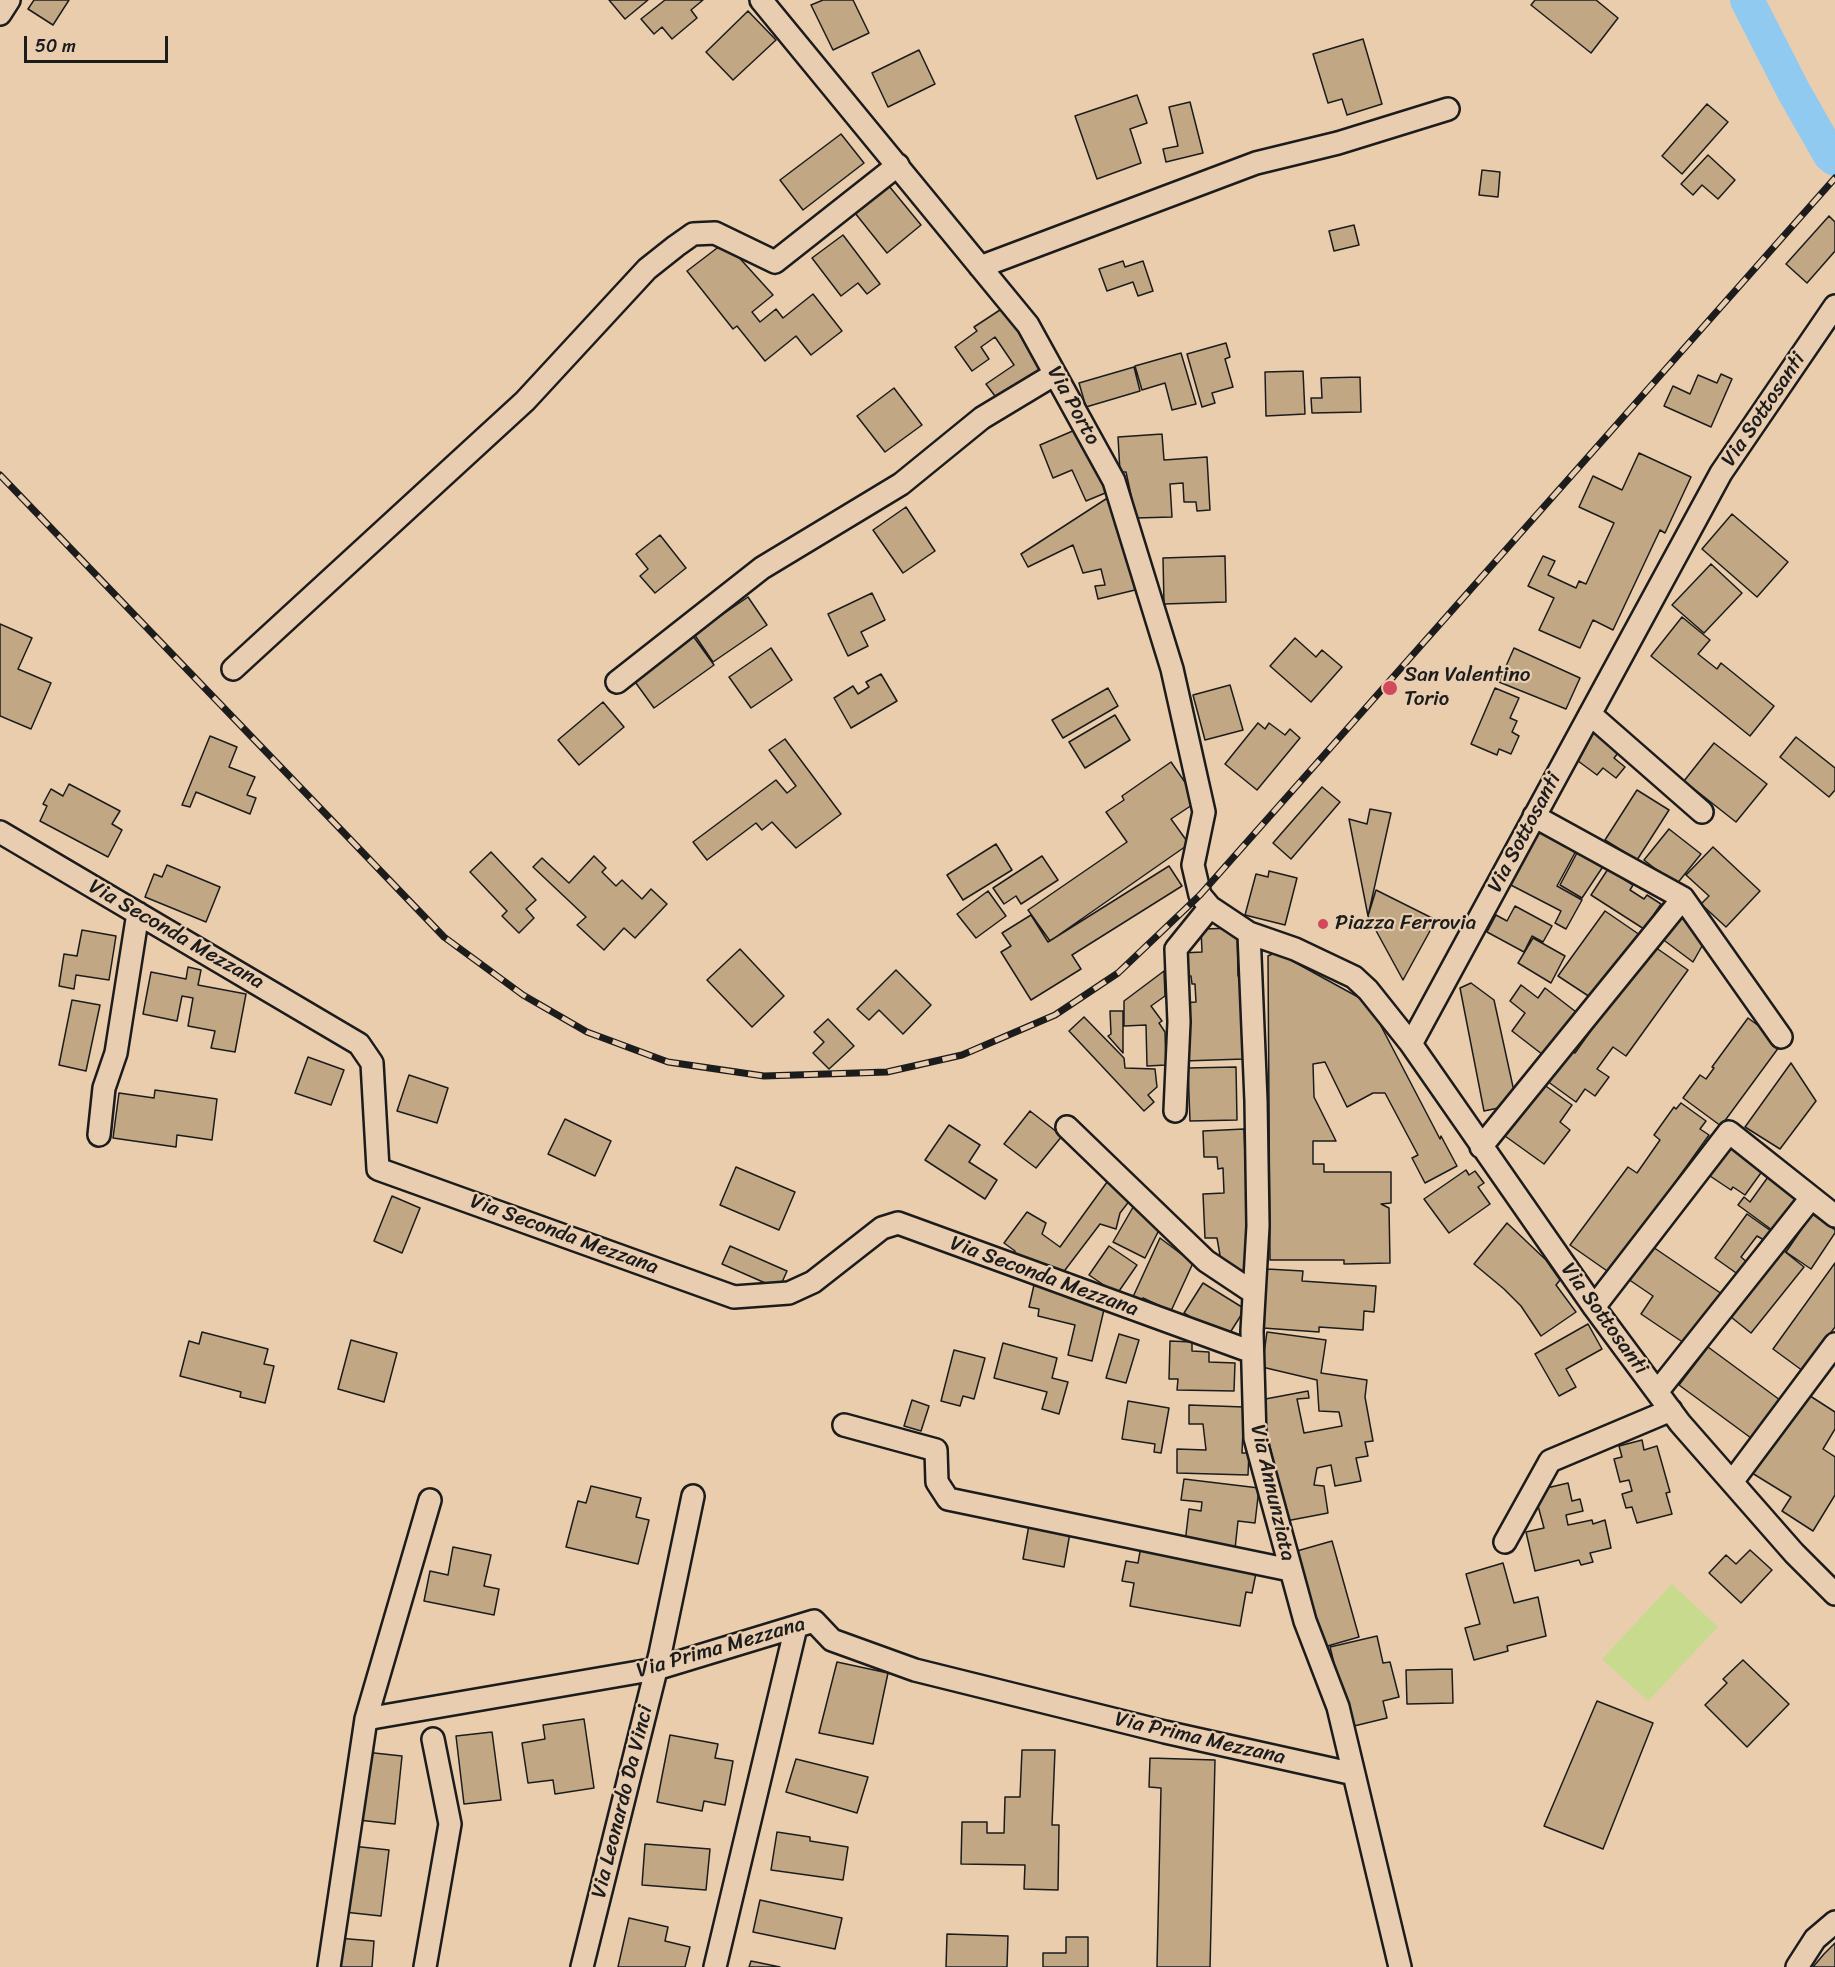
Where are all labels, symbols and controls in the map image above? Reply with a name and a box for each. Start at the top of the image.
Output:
scale bar [27,24,171,62]
text: 50 m [35,30,76,62]
street label: Via Sottosanti [1717,348,1811,472]
street label: Via Porto [1041,362,1105,450]
place label: San Valentino Torio [1404,663,1530,713]
marker: San Valentino Torio [1381,679,1399,697]
street label: Via Sottosanti [1483,769,1567,897]
street label: Via Seconda Mezzana [84,875,268,995]
place label: Piazza Ferrovia [1335,911,1476,937]
marker: Piazza Ferrovia [1316,917,1330,931]
street label: Via Seconda Mezzana [467,1189,661,1281]
street label: Via Seconda Mezzana [947,1231,1141,1323]
street label: Via Sottosanti [1555,1258,1653,1380]
street label: Via Annunziata [1244,1422,1300,1564]
street label: Via Prima Mezzana [634,1612,808,1684]
street label: Via Leonardo Da Vinci [587,1703,659,1901]
street label: Via Prima Mezzana [1112,1707,1288,1771]

